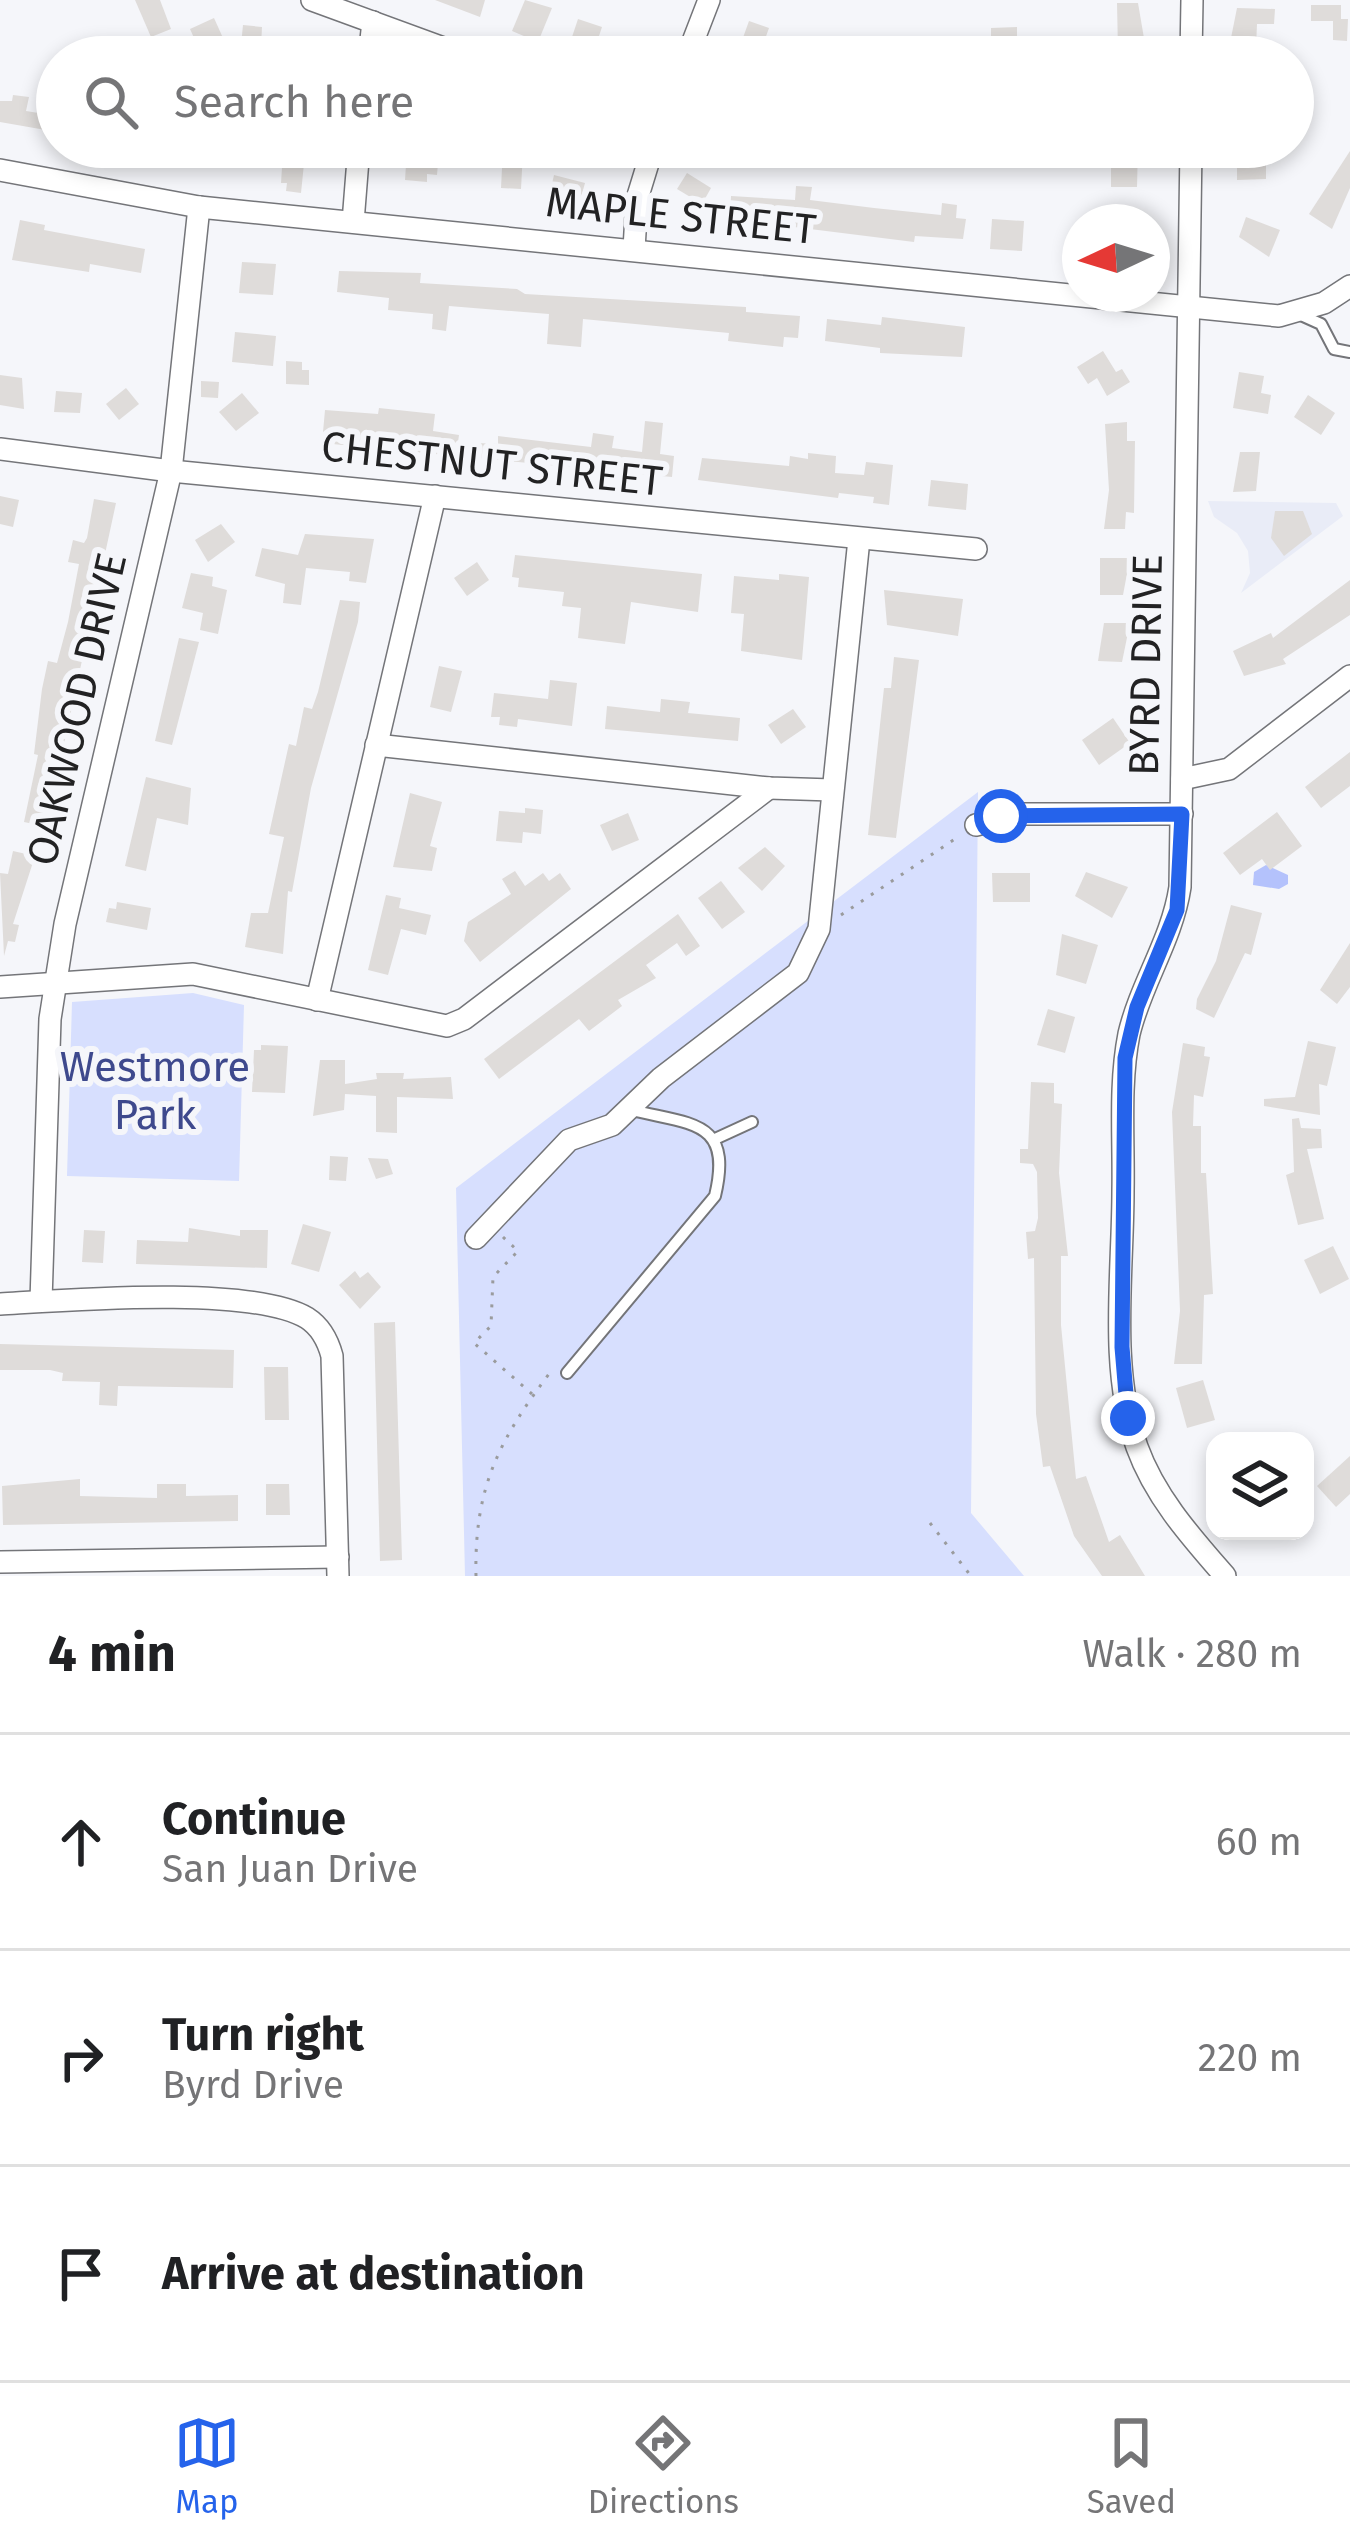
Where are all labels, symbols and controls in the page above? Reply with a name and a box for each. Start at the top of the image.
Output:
search box [36,36,1314,168]
icon: search [78,69,144,135]
text: Search here [174,75,414,129]
street label: MAPLE STREET [543,177,819,255]
north arrow [1062,204,1170,312]
street label: CHESTNUT STREET [319,421,665,507]
street label: OAKWOOD DRIVE [17,548,137,870]
street label: BYRD DRIVE [1119,554,1173,776]
route start [974,789,1028,843]
park label: Westmore Park [60,1042,250,1140]
route end [1101,1391,1155,1445]
map controls [1206,1432,1314,1540]
button: layers [1206,1432,1314,1540]
text: 4 min [48,1623,176,1685]
text: Walk · 280 m [1082,1631,1302,1677]
text: Continue [162,1792,346,1846]
icon: ahead [48,1809,114,1875]
text: 60 m [1216,1819,1302,1865]
text: San Juan Drive [162,1846,418,1892]
text: Turn right [162,2008,364,2062]
icon: right [48,2025,114,2091]
text: 220 m [1198,2035,1302,2081]
text: Byrd Drive [162,2062,344,2108]
icon: arrive [48,2241,114,2307]
text: Arrive at destination [162,2247,585,2301]
tab: Map [174,2410,240,2522]
tab: Directions [588,2410,739,2522]
tab: Saved [1087,2410,1176,2522]

